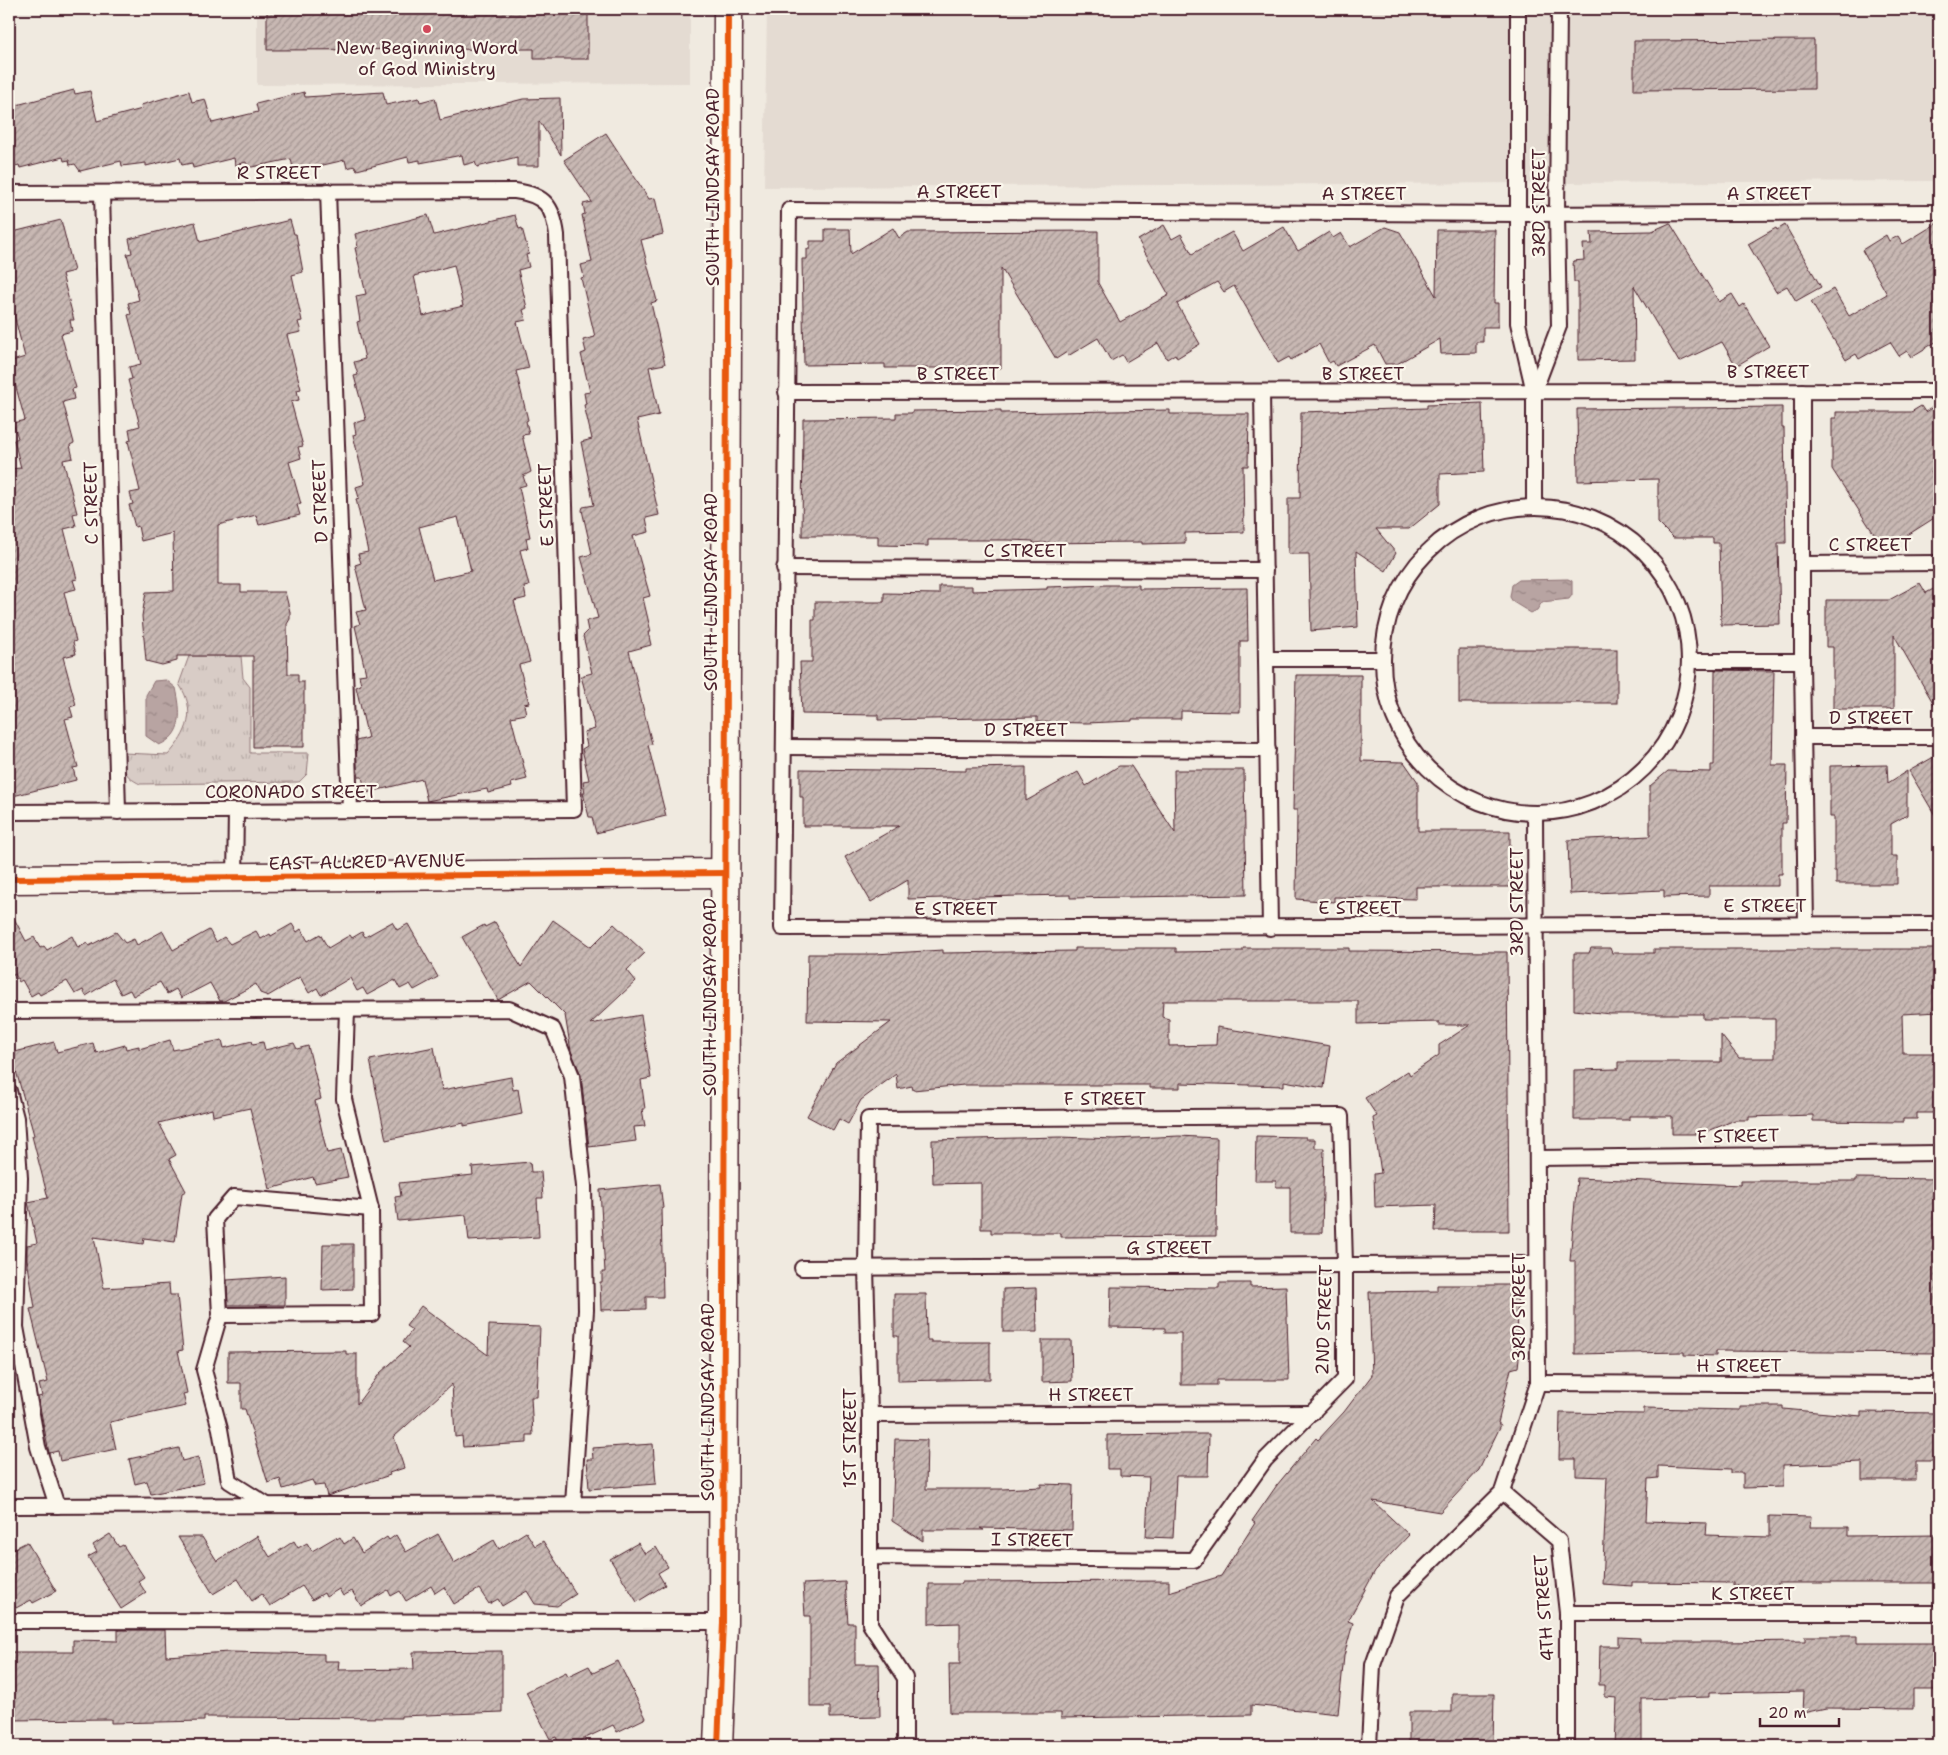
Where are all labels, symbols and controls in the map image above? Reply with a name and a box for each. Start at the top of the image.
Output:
marker: New Beginning Word of God Ministry [421,23,433,35]
place label: New Beginning Word of God Ministry [336,36,518,81]
street label: SOUTH LINDSAY ROAD [701,88,725,286]
street label: 3RD STREET [1527,148,1551,258]
street label: R STREET [237,161,321,185]
street label: A STREET [916,180,1002,204]
street label: A STREET [1321,182,1407,206]
street label: A STREET [1726,182,1812,206]
street label: B STREET [1727,360,1809,384]
street label: B STREET [917,362,999,386]
street label: B STREET [1322,362,1404,386]
street label: D STREET [307,459,333,543]
street label: C STREET [78,461,104,545]
street label: E STREET [533,463,559,547]
street label: SOUTH LINDSAY ROAD [699,493,723,691]
street label: C STREET [1828,533,1912,557]
street label: C STREET [983,539,1067,563]
street label: D STREET [1829,706,1913,730]
street label: D STREET [984,718,1068,742]
street label: CORONADO STREET [205,780,377,804]
street label: 3RD STREET [1505,847,1529,957]
street label: EAST ALLRED AVENUE [268,848,466,876]
street label: E STREET [1723,894,1807,918]
street label: E STREET [1318,896,1402,920]
street label: E STREET [914,897,998,921]
street label: SOUTH LINDSAY ROAD [698,898,722,1096]
street label: F STREET [1064,1087,1146,1111]
street label: F STREET [1697,1123,1779,1149]
street label: G STREET [1126,1236,1212,1260]
street label: 3RD STREET [1507,1252,1531,1362]
street label: 2ND STREET [1310,1264,1338,1376]
street label: SOUTH LINDSAY ROAD [696,1303,720,1501]
street label: H STREET [1696,1354,1782,1378]
street label: H STREET [1048,1383,1134,1407]
street label: 1ST STREET [838,1388,862,1488]
street label: I STREET [991,1527,1073,1553]
street label: 4TH STREET [1528,1554,1560,1662]
street label: K STREET [1711,1582,1795,1606]
scale bar [1760,1695,1839,1727]
text: 20 m [1768,1703,1807,1723]

